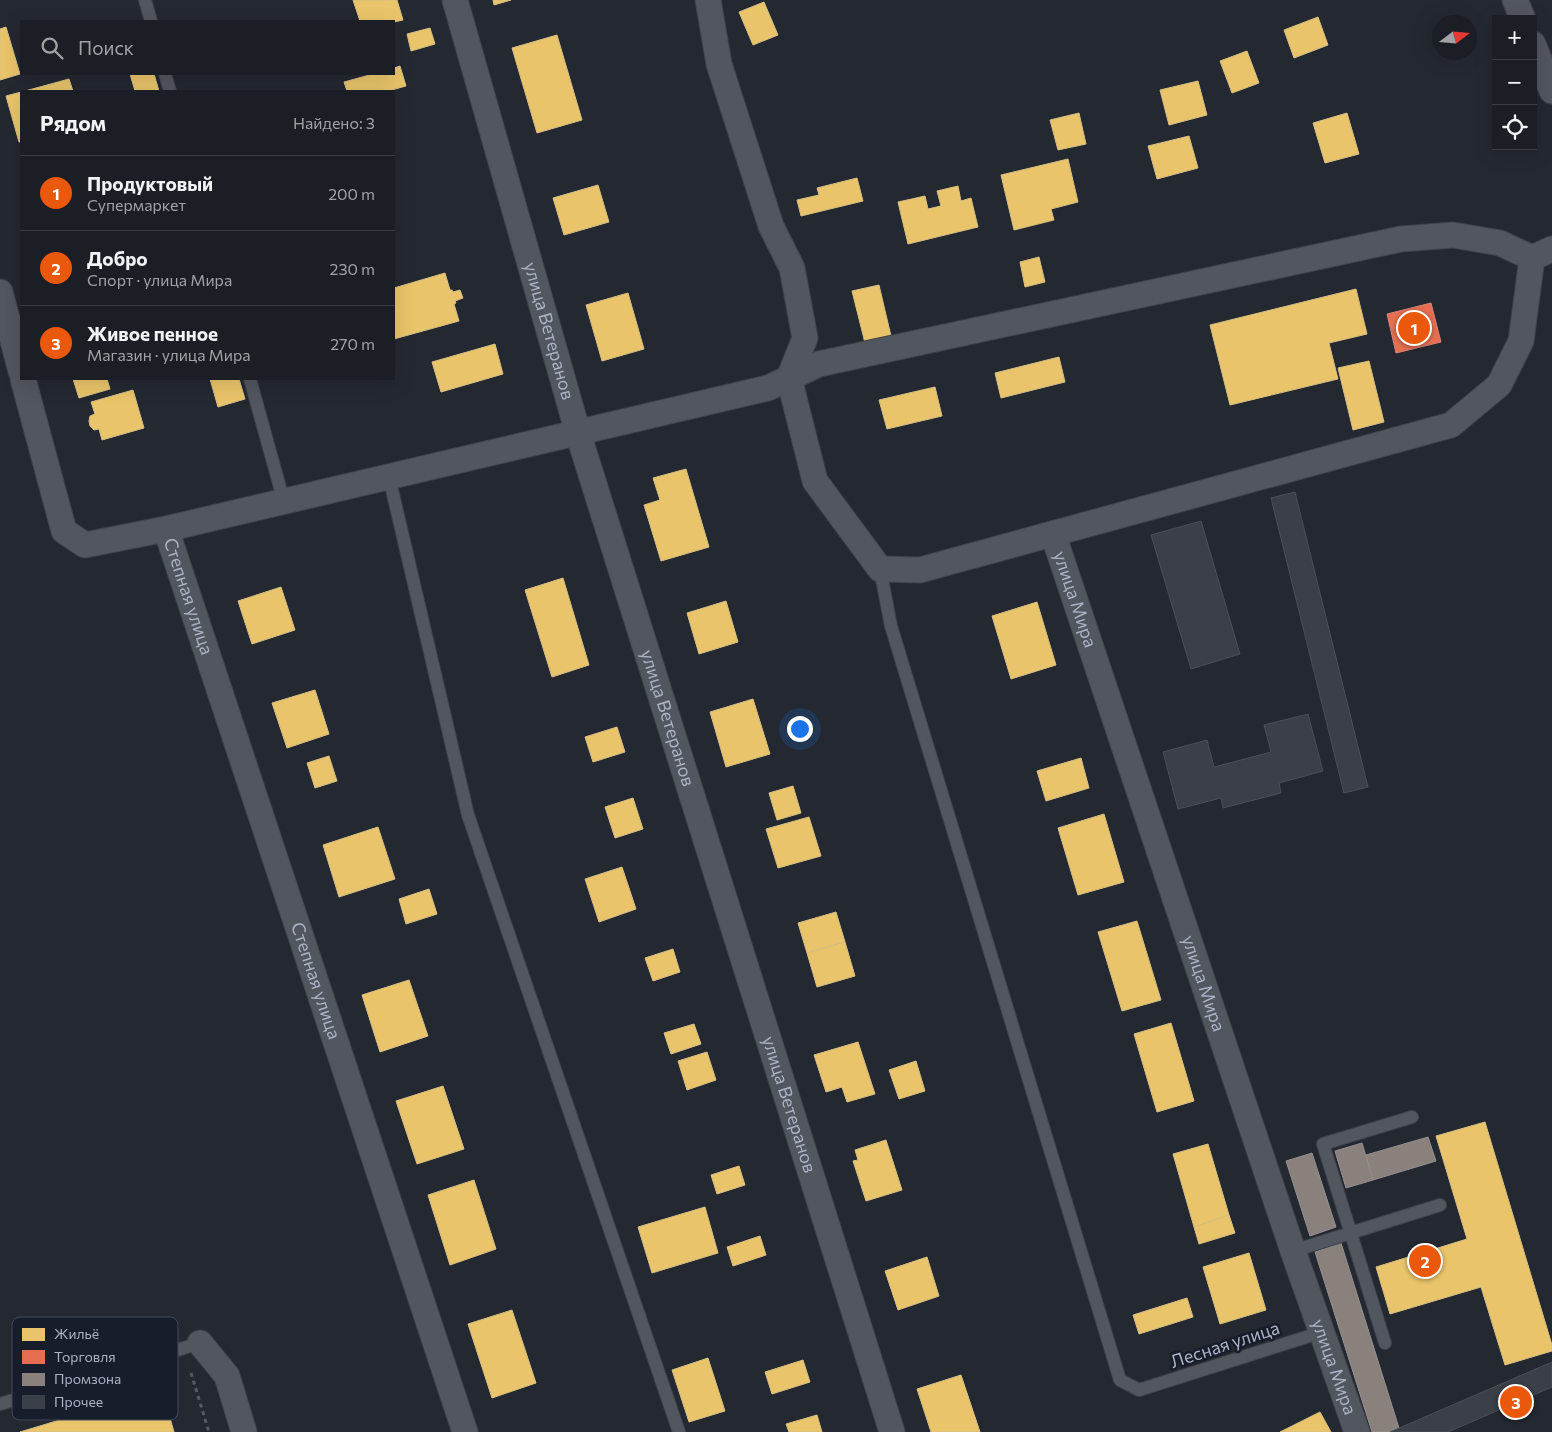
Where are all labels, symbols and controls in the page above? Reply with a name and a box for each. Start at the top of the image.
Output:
north arrow [1432,15,1477,60]
map controls [1492,15,1537,150]
button: + [1492,15,1537,60]
search box [20,20,395,75]
icon: search [38,34,66,62]
text: Поиск [78,36,134,59]
button: − [1492,60,1537,105]
button: locate [1492,105,1537,150]
text: Рядом [40,110,106,135]
text: Найдено: 3 [293,113,375,132]
text: Продуктовый [87,172,213,195]
text: 1 [52,184,60,203]
text: 200 m [328,184,375,203]
text: Супермаркет [87,195,186,214]
text: Добро [87,247,148,270]
text: 2 [51,259,61,278]
text: 230 m [330,259,375,278]
street label: улица Ветеранов [520,259,580,402]
text: Спорт · улица Мира [87,270,232,289]
pin: 1 [1398,309,1430,347]
text: Живое пенное [87,322,218,345]
text: 3 [51,334,61,353]
text: 270 m [330,334,375,353]
text: Магазин · улица Мира [87,345,251,364]
street label: Степная улица [160,535,219,657]
street label: улица Мира [1050,548,1102,650]
street label: улица Ветеранов [637,647,700,789]
your location [787,716,813,742]
street label: Степная улица [287,919,346,1042]
street label: улица Мира [1178,932,1231,1034]
street label: улица Ветеранов [758,1033,822,1175]
pin: 2 [1409,1242,1441,1280]
street label: Лесная улица [1167,1316,1282,1372]
street label: улица Мира [1308,1316,1362,1417]
legend [12,1317,178,1420]
text: Жильё [54,1325,99,1342]
text: Торговля [54,1348,116,1365]
text: Промзона [54,1370,121,1387]
pin: 3 [1500,1383,1532,1421]
text: Прочее [54,1393,103,1410]

